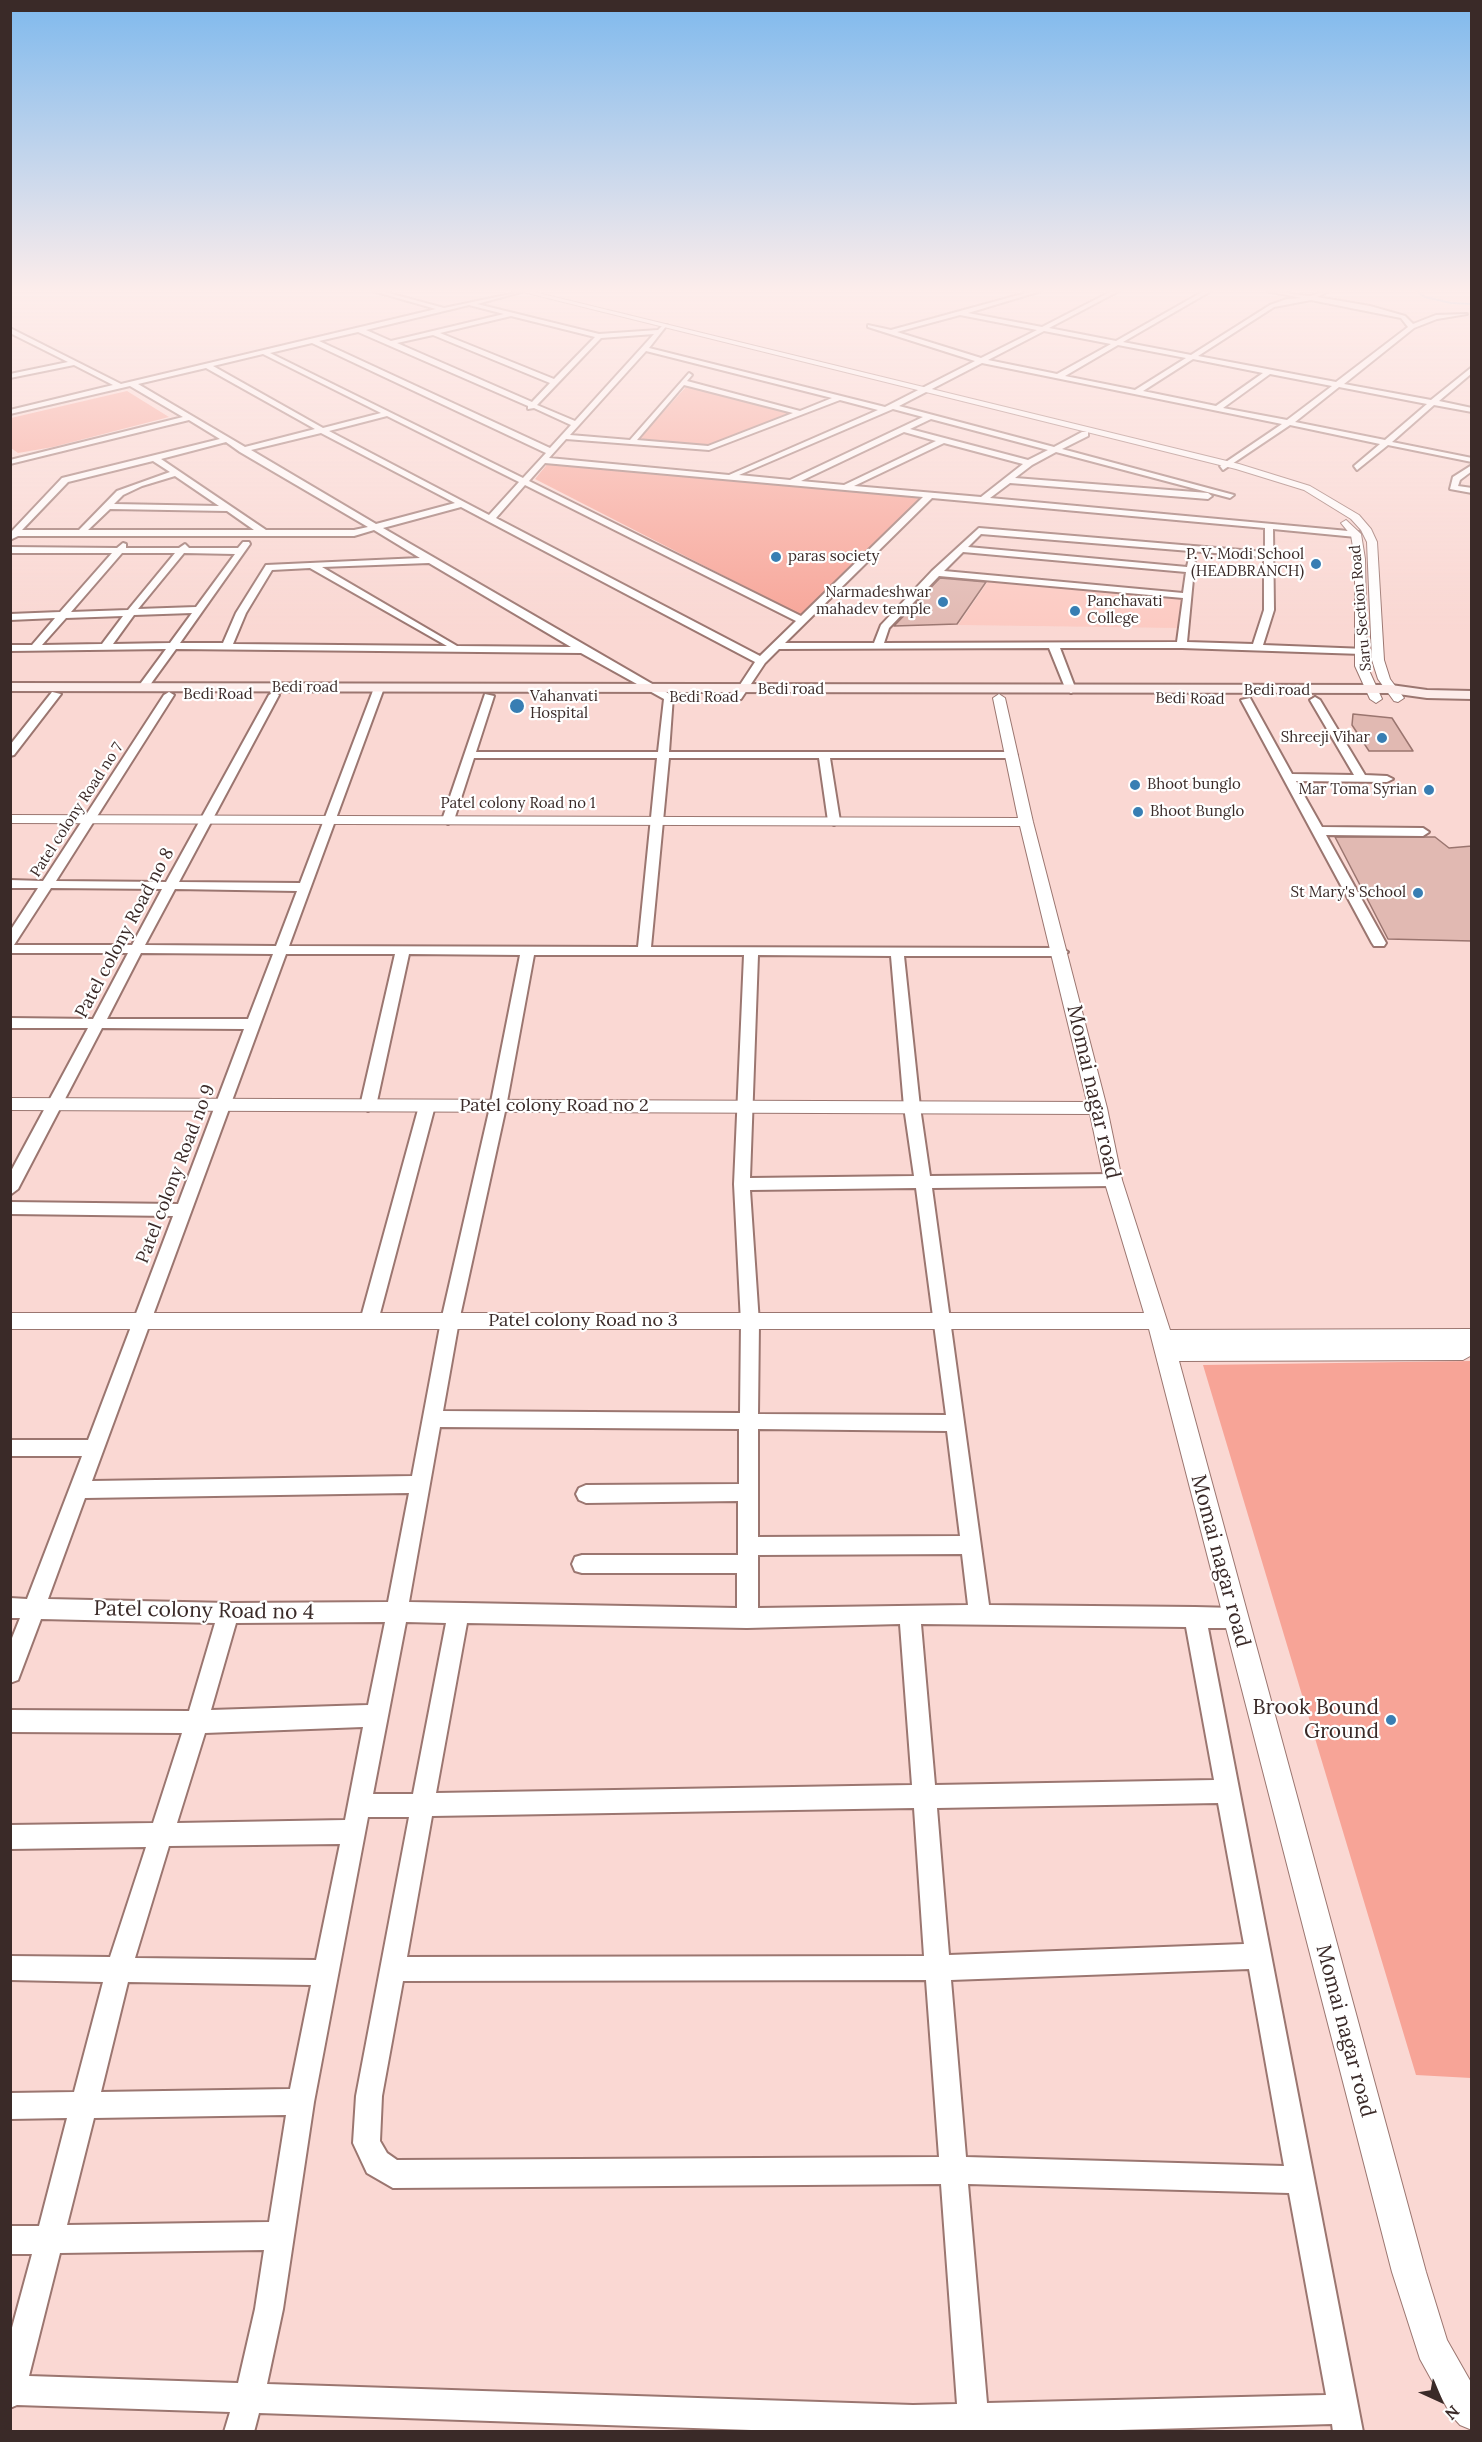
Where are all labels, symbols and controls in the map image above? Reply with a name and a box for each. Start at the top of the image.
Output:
street label: Saru Section Road [1347,544,1375,672]
place label: P. V. Modi School (HEADBRANCH) [1186,546,1304,581]
place label: paras society [788,548,879,566]
marker: paras society [769,550,783,564]
marker: P. V. Modi School (HEADBRANCH) [1309,557,1323,571]
place label: Narmadeshwar mahadev temple [816,584,931,619]
place label: Panchavati College [1087,593,1162,628]
marker: Narmadeshwar mahadev temple [936,595,950,609]
marker: Panchavati College [1068,604,1082,618]
street label: Bedi road [272,679,338,697]
street label: Bedi road [758,681,824,699]
street label: Bedi road [1244,682,1310,700]
street label: Bedi Road [183,686,253,704]
place label: Vahanvati Hospital [530,688,598,723]
street label: Bedi Road [669,689,739,707]
street label: Bedi Road [1155,689,1225,709]
marker: Vahanvati Hospital [508,697,526,715]
place label: Shreeji Vihar [1281,729,1370,747]
marker: Shreeji Vihar [1375,731,1389,745]
street label: Patel colony Road no 7 [27,739,127,881]
place label: Bhoot bunglo [1147,776,1241,794]
marker: Bhoot bunglo [1128,778,1142,792]
place label: Mar Toma Syrian [1298,781,1417,799]
marker: Mar Toma Syrian [1422,783,1436,797]
street label: Patel colony Road no 1 [440,795,596,813]
place label: Bhoot Bunglo [1150,803,1244,821]
marker: Bhoot Bunglo [1131,805,1145,819]
street label: Patel colony Road no 8 [71,844,179,1022]
place label: St Mary's School [1291,884,1406,902]
marker: St Mary's School [1411,886,1425,900]
street label: Momai nagar road [1061,1003,1125,1181]
street label: Patel colony Road no 9 [132,1082,220,1266]
street label: Patel colony Road no 2 [459,1095,649,1117]
street label: Patel colony Road no 3 [488,1310,678,1332]
street label: Momai nagar road [1185,1472,1255,1650]
street label: Patel colony Road no 4 [93,1596,315,1626]
place label: Brook Bound Ground [1253,1695,1379,1745]
marker: Brook Bound Ground [1384,1713,1398,1727]
street label: Momai nagar road [1310,1942,1380,2120]
north arrow [1410,2370,1470,2430]
text: N [1441,2401,1464,2424]

